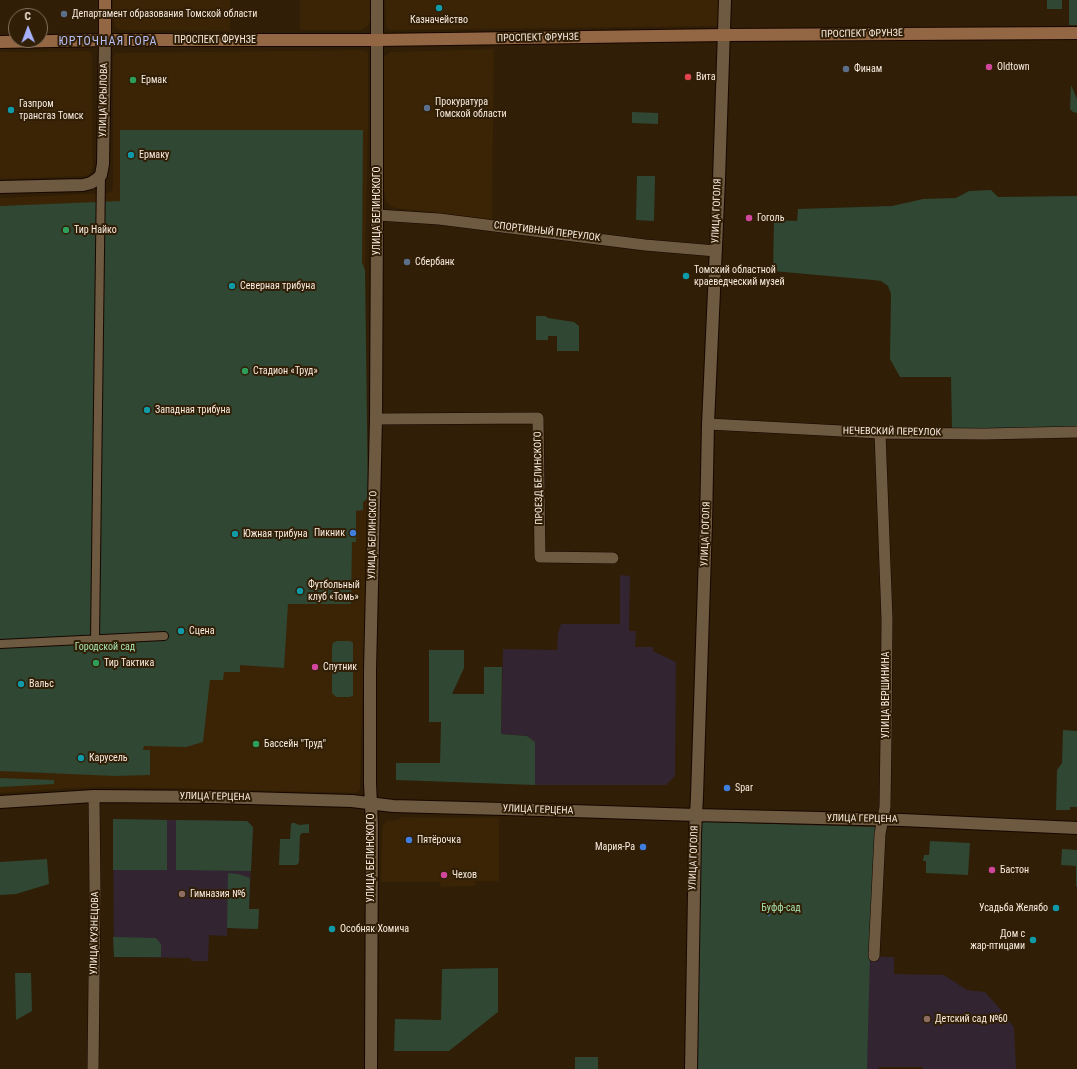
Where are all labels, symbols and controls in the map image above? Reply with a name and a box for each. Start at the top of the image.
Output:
marker: Казначейство [434,3,444,13]
north arrow [8,8,48,48]
place label: Департамент образования Томской области [72,8,257,20]
marker: Департамент образования Томской области [59,9,69,19]
text: С [25,10,31,23]
place label: Казначейство [410,14,468,26]
street label: ПРОСПЕКТ ФРУНЗЕ [821,27,903,41]
street label: ПРОСПЕКТ ФРУНЗЕ [497,31,579,45]
street label: ПРОСПЕКТ ФРУНЗЕ [174,34,256,46]
district label: ЮРТОЧНАЯ ГОРА [59,35,157,49]
place label: Oldtown [997,61,1029,73]
marker: Oldtown [984,62,994,72]
street label: УЛИЦА КРЫЛОВА [97,63,111,137]
place label: Финам [854,63,882,75]
marker: Финам [841,64,851,74]
place label: Вита [696,71,716,83]
marker: Вита [683,72,693,82]
place label: Ермак [141,74,167,86]
marker: Ермак [128,75,138,85]
place label: Прокуратура Томской области [435,96,507,120]
place label: Газпром трансгаз Томск [19,98,84,122]
marker: Прокуратура Томской области [422,103,432,113]
marker: Газпром трансгаз Томск [6,105,16,115]
place label: Ермаку [139,149,169,161]
marker: Ермаку [126,150,136,160]
street label: УЛИЦА БЕЛИНСКОГО [371,167,383,255]
street label: УЛИЦА ГОГОЛЯ [710,178,724,244]
place label: Гоголь [757,212,784,224]
marker: Гоголь [744,213,754,223]
street label: СПОРТИВНЫЙ ПЕРЕУЛОК [493,220,601,244]
place label: Тир Найко [74,224,117,236]
marker: Тир Найко [61,225,71,235]
place label: Сбербанк [415,256,455,268]
marker: Сбербанк [402,257,412,267]
place label: Томский областной краеведческий музей [694,264,784,288]
marker: Томский областной краеведческий музей [681,271,691,281]
place label: Северная трибуна [240,280,315,292]
marker: Северная трибуна [227,281,237,291]
place label: Стадион «Труд» [253,365,318,377]
marker: Стадион «Труд» [240,366,250,376]
place label: Западная трибуна [155,404,230,416]
marker: Западная трибуна [142,405,152,415]
street label: НЕЧЕВСКИЙ ПЕРЕУЛОК [843,425,941,439]
street label: ПРОЕЗД БЕЛИНСКОГО [532,431,546,525]
street label: УЛИЦА БЕЛИНСКОГО [366,490,380,580]
street label: УЛИЦА ГОГОЛЯ [699,501,713,567]
place label: Пикник [314,527,345,539]
place label: Южная трибуна [243,528,307,540]
marker: Пикник [348,528,358,538]
marker: Южная трибуна [230,529,240,539]
place label: Футбольный клуб «Томь» [308,579,360,602]
marker: Футбольный клуб «Томь» [295,586,305,596]
place label: Сцена [189,625,214,637]
marker: Сцена [176,626,186,636]
park label: Городской сад [75,641,135,653]
street label: УЛИЦА ВЕРШИНИНА [880,652,892,738]
place label: Тир Тактика [104,657,154,669]
marker: Тир Тактика [91,658,101,668]
place label: Спутник [323,661,357,673]
marker: Спутник [310,662,320,672]
place label: Вальс [29,678,54,690]
marker: Вальс [16,679,26,689]
place label: Бассейн "Труд" [264,738,326,750]
marker: Бассейн "Труд" [251,739,261,749]
place label: Карусель [89,752,128,764]
marker: Карусель [76,753,86,763]
place label: Spar [735,782,753,794]
marker: Spar [722,783,732,793]
street label: УЛИЦА ГЕРЦЕНА [179,790,251,804]
street label: УЛИЦА ГЕРЦЕНА [502,803,574,817]
street label: УЛИЦА ГЕРЦЕНА [826,812,898,826]
street label: УЛИЦА БЕЛИНСКОГО [365,814,377,902]
street label: УЛИЦА ГОГОЛЯ [687,825,701,891]
place label: Пятёрочка [417,834,461,846]
marker: Пятёрочка [404,835,414,845]
place label: Мария-Ра [595,841,635,853]
marker: Мария-Ра [638,842,648,852]
place label: Бастон [1000,864,1029,876]
marker: Бастон [987,865,997,875]
place label: Чехов [452,869,477,881]
marker: Чехов [439,870,449,880]
place label: Гимназия №6 [190,888,246,900]
marker: Гимназия №6 [177,889,187,899]
street label: УЛИЦА КУЗНЕЦОВА [88,891,102,975]
park label: Буфф-сад [761,902,801,914]
place label: Усадьба Желябо [979,902,1048,914]
marker: Усадьба Желябо [1051,903,1061,913]
place label: Особняк Хомича [340,923,409,935]
marker: Особняк Хомича [327,924,337,934]
place label: Дом с жар-птицами [970,928,1025,952]
marker: Дом с жар-птицами [1028,935,1038,945]
place label: Детский сад №60 [935,1013,1008,1025]
marker: Детский сад №60 [922,1014,932,1024]

